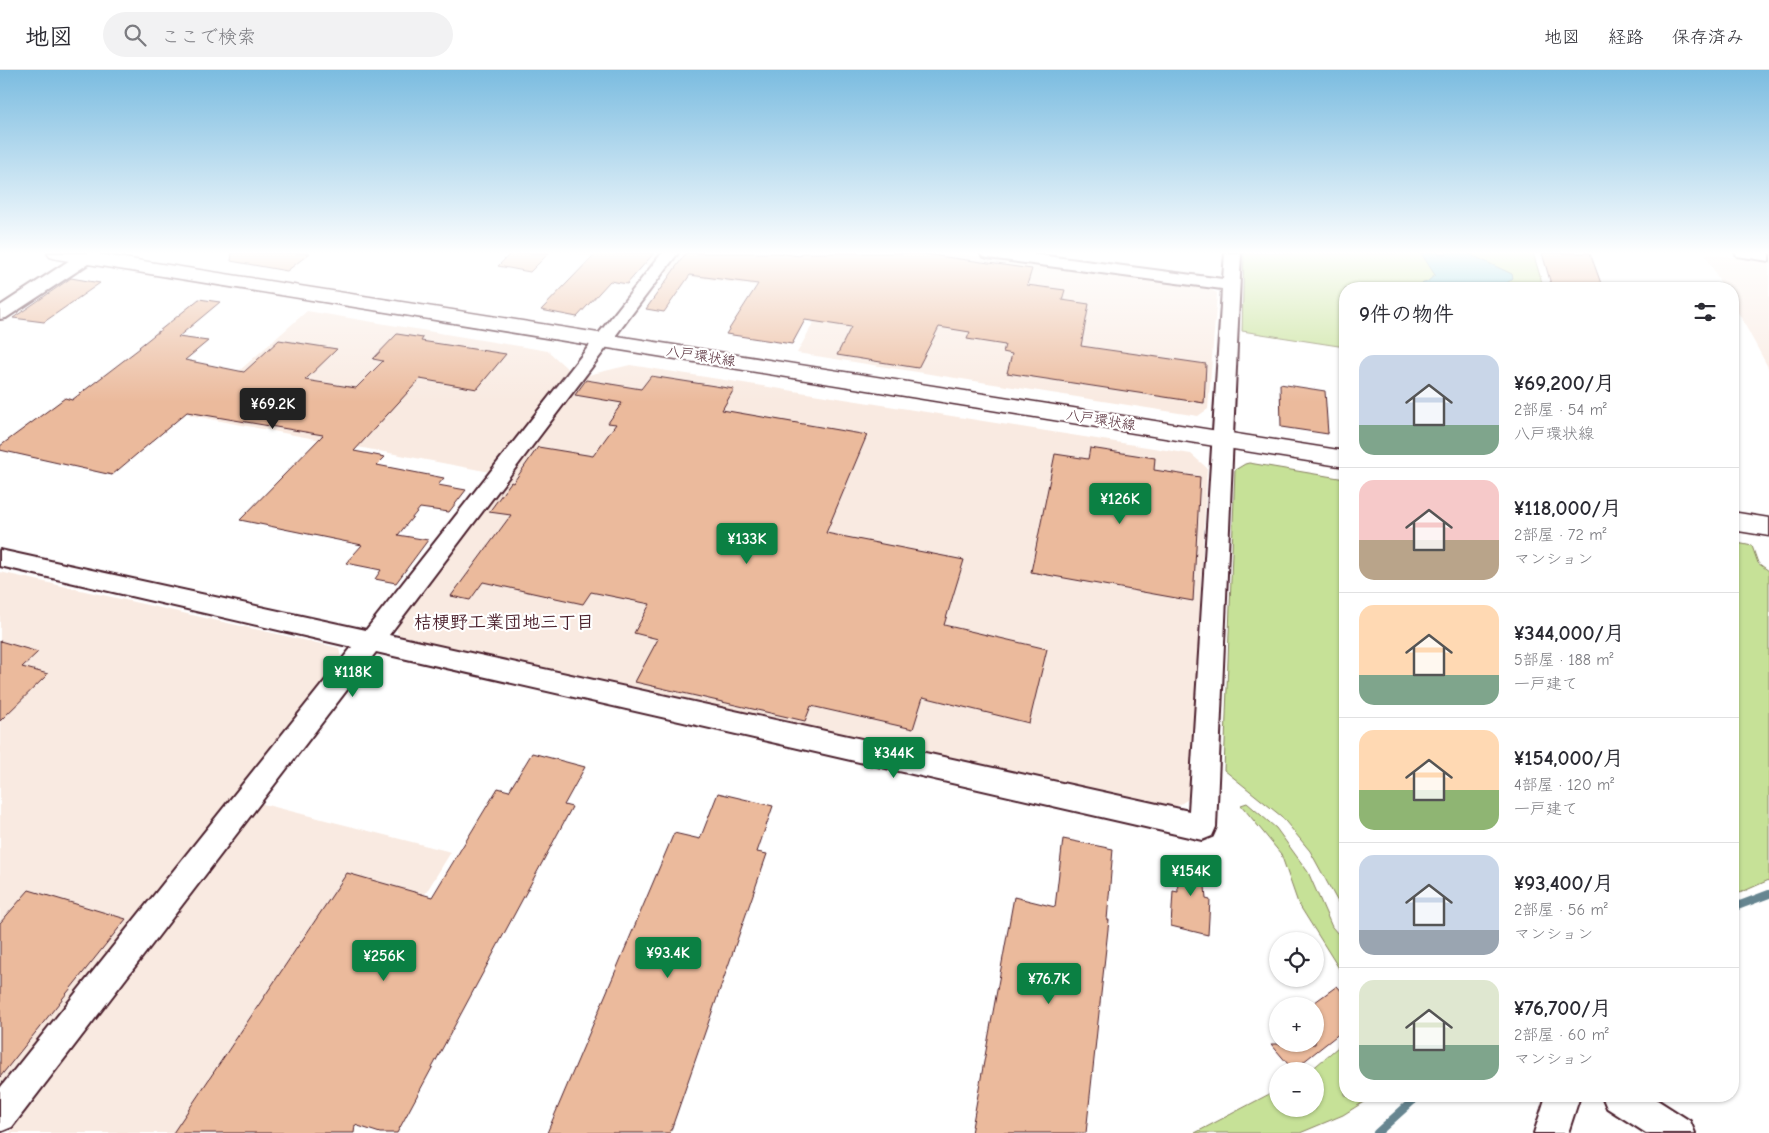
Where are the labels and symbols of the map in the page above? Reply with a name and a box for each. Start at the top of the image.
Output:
street label: 八戸環状線 [665,342,737,370]
pin: ¥69.2K [232,388,314,430]
street label: 八戸環状線 [1065,406,1137,434]
pin: ¥126K [1085,482,1155,525]
pin: ¥133K [712,522,782,565]
district label: 桔梗野工業団地三丁目 [414,612,594,633]
pin: ¥118K [318,656,388,698]
pin: ¥344K [859,736,929,779]
pin: ¥154K [1156,854,1226,897]
pin: ¥93.4K [627,936,709,979]
pin: ¥256K [349,940,419,982]
pin: ¥76.7K [1008,962,1090,1005]

